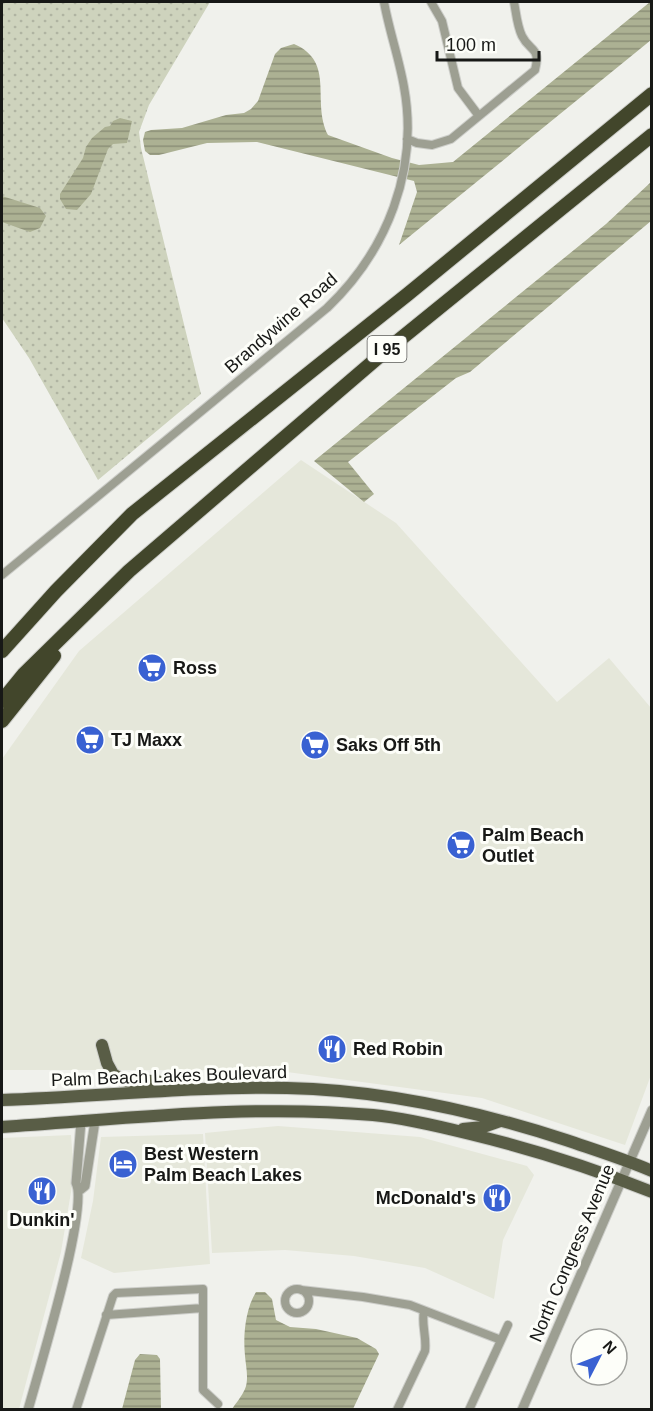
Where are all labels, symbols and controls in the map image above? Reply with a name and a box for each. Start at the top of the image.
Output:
scale bar [437,24,539,62]
text: 100 m [446,35,496,55]
street label: Brandywine Road [221,269,341,377]
road number: I 95 [368,336,406,362]
supermarket icon: Ross [136,652,168,684]
place label: Ross [173,658,217,678]
supermarket icon: TJ Maxx [74,724,106,756]
supermarket icon: Saks Off 5th [299,729,331,761]
place label: TJ Maxx [111,730,182,750]
place label: Saks Off 5th [336,735,441,755]
place label: Palm Beach Outlet [482,825,584,866]
supermarket icon: Palm Beach Outlet [445,829,477,861]
restaurant icon: Red Robin [316,1033,348,1065]
place label: Red Robin [353,1039,443,1059]
street label: Palm Beach Lakes Boulevard [51,1062,287,1090]
place label: Best Western Palm Beach Lakes [144,1144,302,1185]
hotel icon: Best Western Palm Beach Lakes [107,1148,139,1180]
street label: North Congress Avenue [526,1161,618,1345]
restaurant icon: Dunkin' [26,1175,58,1207]
restaurant icon: McDonald's [481,1182,513,1214]
place label: McDonald's [376,1188,476,1208]
place label: Dunkin' [9,1210,75,1230]
north arrow [569,1327,629,1387]
text: N [600,1337,620,1357]

